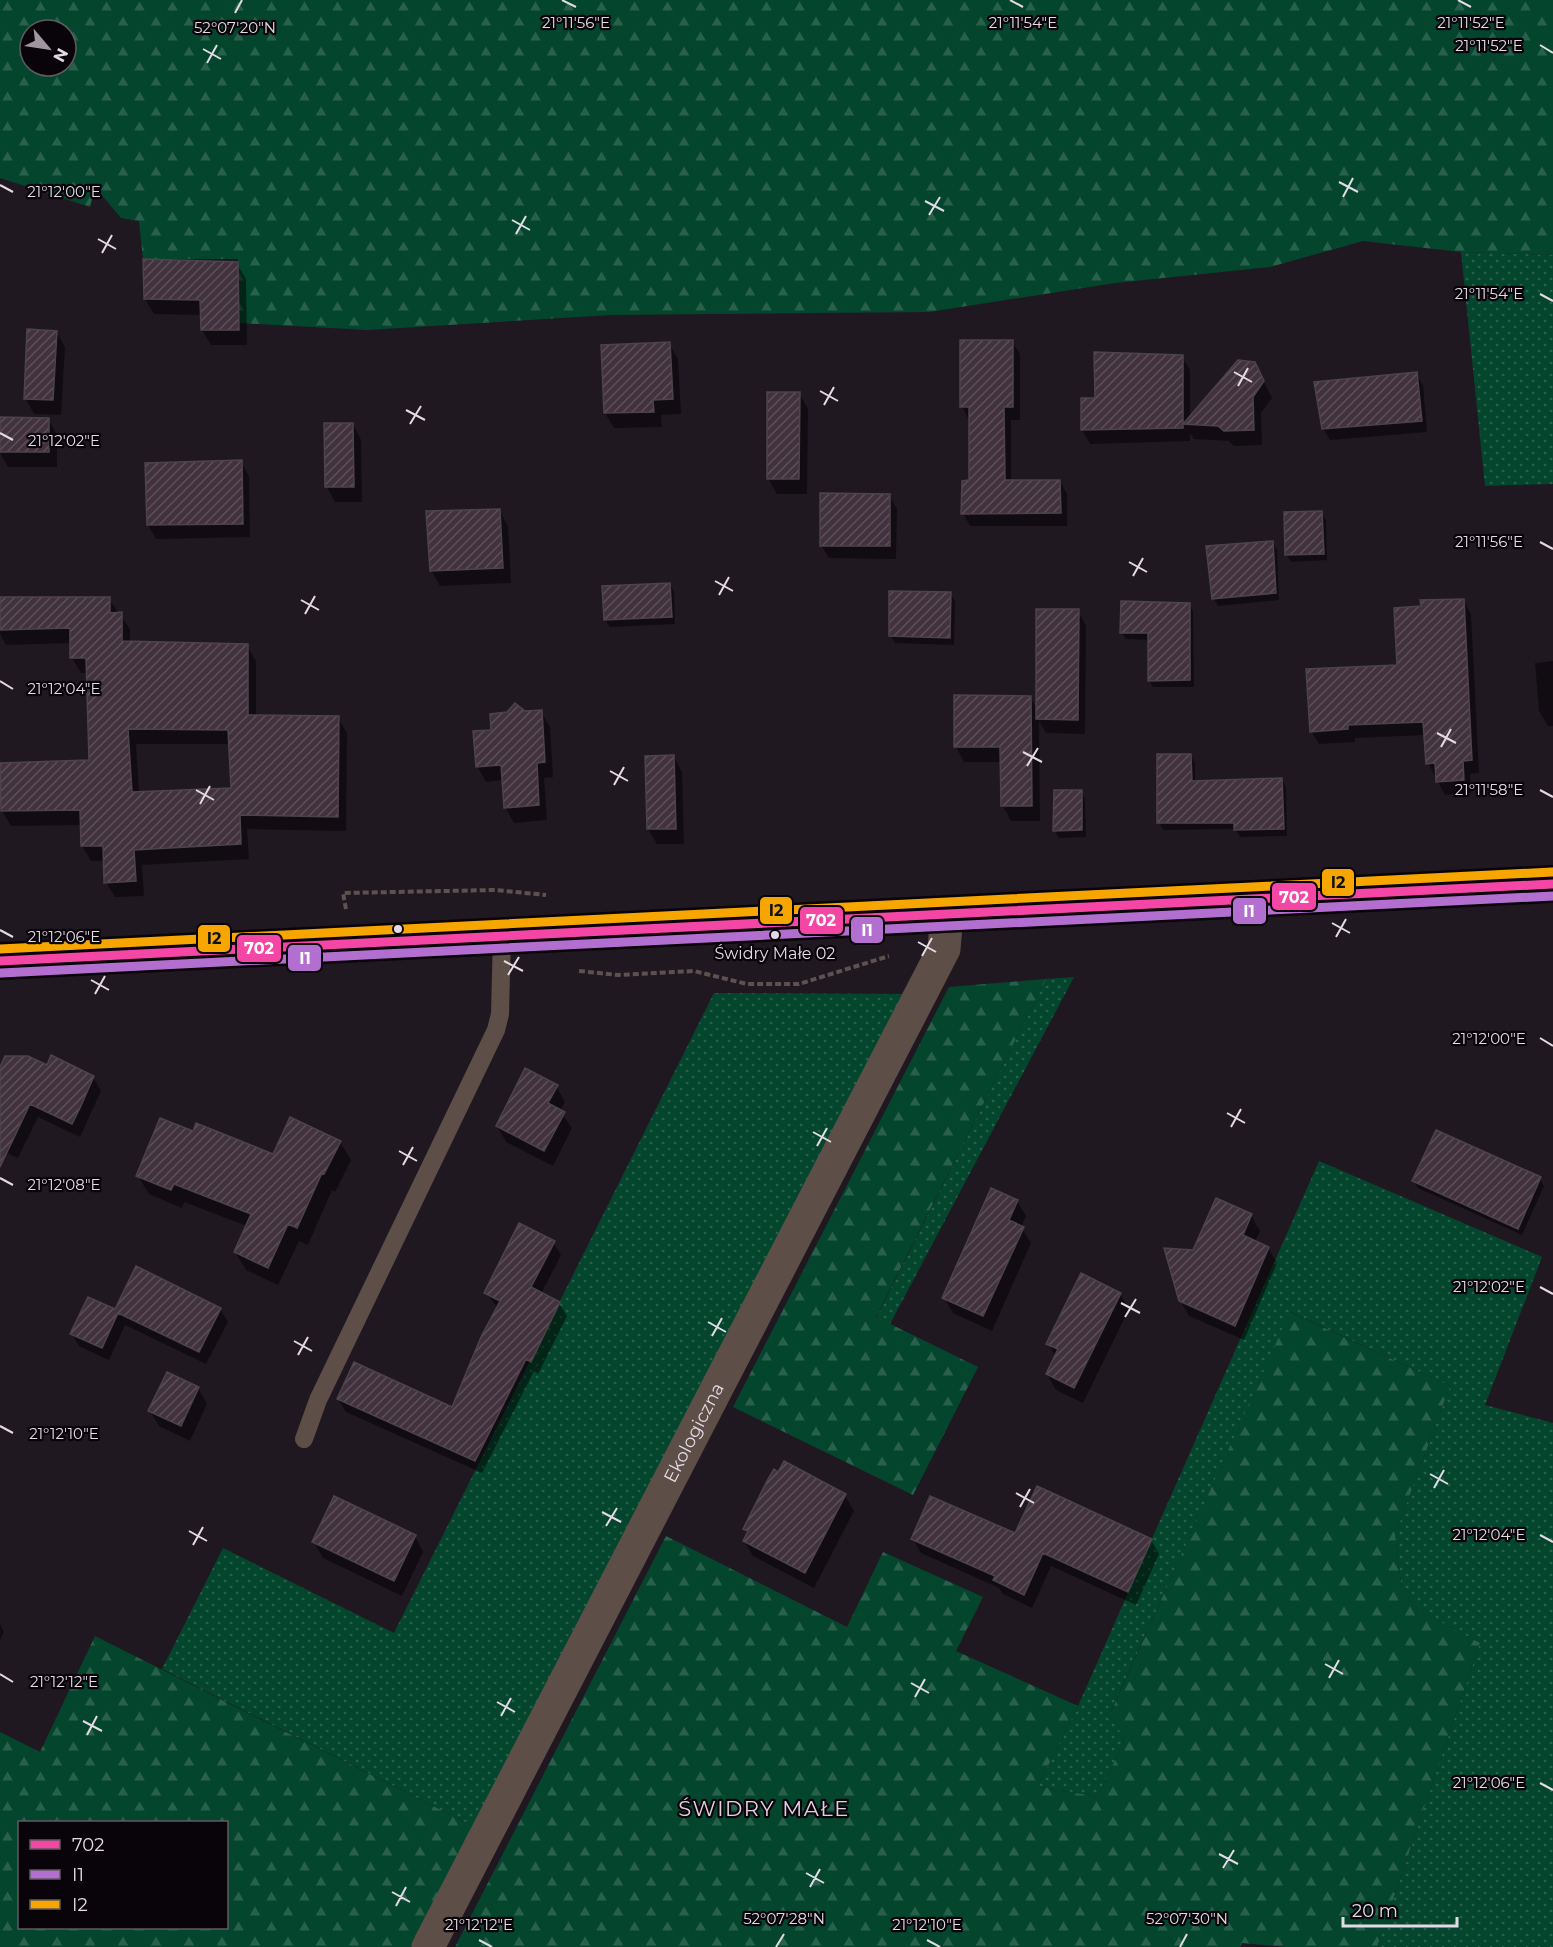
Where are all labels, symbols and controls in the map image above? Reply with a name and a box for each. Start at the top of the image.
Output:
text: 21°11'56"E [542,13,610,32]
text: 21°11'54"E [989,13,1057,32]
text: 21°11'52"E [1437,13,1505,32]
north arrow [18,18,78,78]
text: 52°07'20"N [194,18,276,37]
text: 21°11'52"E [1455,36,1523,55]
text: N [49,45,72,65]
text: 21°12'00"E [27,182,101,201]
text: 21°11'54"E [1455,284,1523,303]
text: 21°12'02"E [28,431,100,450]
text: 21°11'56"E [1455,532,1523,551]
text: 21°12'04"E [28,679,100,698]
text: 21°11'58"E [1455,780,1523,799]
line badge: I2 [1321,868,1355,897]
text: I2 [1331,873,1345,892]
line badge: 702 [1271,882,1317,911]
text: 702 [1279,888,1309,907]
line badge: I2 [759,896,793,925]
line badge: I1 [1232,897,1267,925]
text: I2 [769,901,783,920]
text: I1 [1243,902,1255,921]
line badge: 702 [799,906,844,935]
text: 702 [806,911,836,930]
line badge: I1 [850,916,884,944]
text: I1 [861,921,873,940]
unlabelled marker [392,923,404,935]
line badge: I2 [197,924,231,953]
text: 21°12'06"E [28,927,100,946]
text: I2 [207,929,221,948]
marker: Świdry Małe 02 [769,929,781,941]
line badge: 702 [236,934,282,963]
text: 702 [244,939,274,958]
line badge: I1 [287,944,322,972]
place label: Świdry Małe 02 [715,944,835,963]
text: I1 [299,949,311,968]
text: 21°12'00"E [1452,1029,1526,1048]
text: 21°12'08"E [27,1175,101,1194]
text: 21°12'02"E [1453,1277,1525,1296]
street label: Ekologiczna [659,1379,729,1486]
text: 21°12'10"E [29,1424,99,1443]
text: 21°12'04"E [1453,1525,1525,1544]
text: 21°12'12"E [30,1672,98,1691]
text: 21°12'06"E [1453,1773,1525,1792]
district label: ŚWIDRY MAŁE [678,1796,850,1821]
legend [18,1821,228,1929]
text: 702 [72,1834,104,1856]
text: I1 [72,1864,84,1886]
scale bar [1343,1890,1457,1928]
text: I2 [72,1894,88,1916]
text: 20 m [1352,1900,1398,1922]
text: 52°07'28"N [743,1909,825,1928]
text: 52°07'30"N [1146,1909,1228,1928]
text: 21°12'12"E [445,1915,513,1934]
text: 21°12'10"E [892,1915,962,1934]

